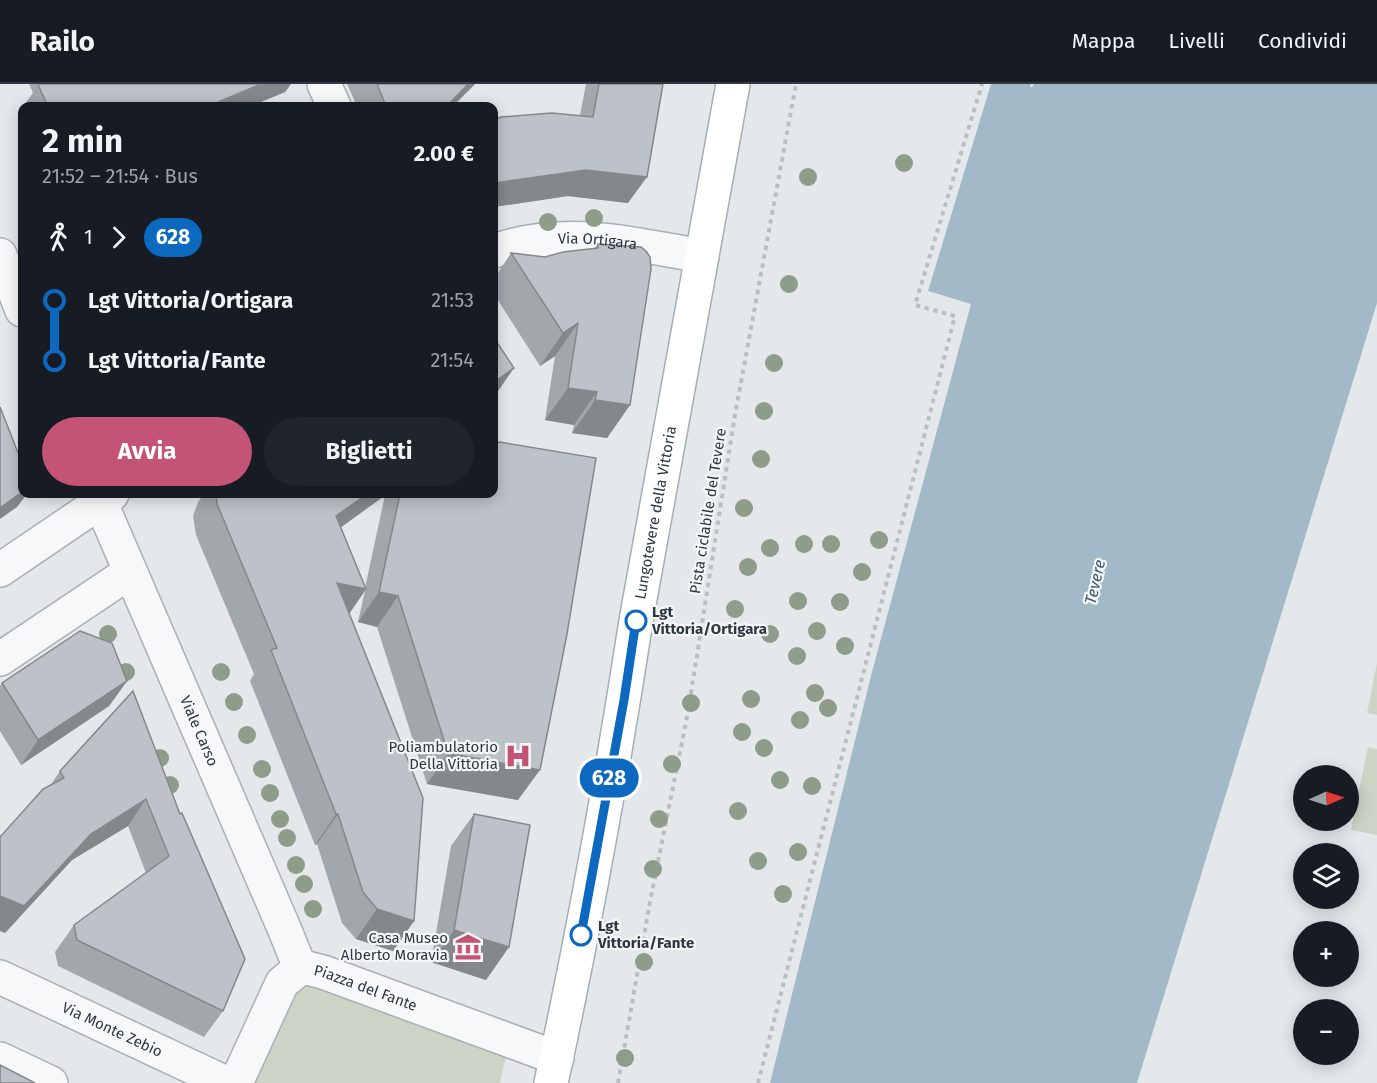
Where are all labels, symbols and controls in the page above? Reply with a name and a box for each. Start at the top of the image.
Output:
text: Railo [30,25,95,58]
text: Mappa [1072,28,1136,54]
text: Livelli [1169,28,1225,54]
text: Condividi [1258,28,1347,54]
text: 2 min [42,121,123,161]
text: 2.00 € [414,140,474,167]
text: 21:52 – 21:54 · Bus [42,164,198,188]
icon: walk [42,221,75,254]
icon: forward [102,221,135,254]
text: 628 [156,224,190,250]
text: 1 [84,225,93,249]
street label: Via Ortigara [557,229,638,253]
text: Lgt Vittoria/Ortigara [88,287,293,314]
text: 21:53 [431,288,474,312]
text: Lgt Vittoria/Fante [88,347,266,374]
text: 21:54 [430,348,474,372]
button: Avvia [42,417,252,486]
button: Biglietti [264,417,474,486]
street label: Lungotevere della Vittoria [631,425,680,601]
street label: Pista ciclabile del Tevere [686,427,730,595]
water label: Tevere [1081,558,1109,606]
place label: Lgt Vittoria/Ortigara [651,603,767,638]
marker: Lgt Vittoria/Ortigara [625,610,647,632]
street label: Viale Carso [176,693,222,769]
place label: Poliambulatorio Della Vittoria [388,738,498,773]
hospital icon: Poliambulatorio Della Vittoria [503,741,533,771]
line badge: 628 [574,758,644,798]
text: 628 [592,765,626,791]
north arrow [1293,765,1359,831]
map controls [1293,765,1359,1065]
button: layers [1293,843,1359,909]
place label: Lgt Vittoria/Fante [597,917,694,952]
button: + [1293,921,1359,987]
marker: Lgt Vittoria/Fante [570,924,592,946]
place label: Casa Museo Alberto Moravia [341,929,448,964]
museum icon: Casa Museo Alberto Moravia [453,932,483,962]
street label: Piazza del Fante [312,961,420,1015]
street label: Via Monte Zebio [59,998,165,1061]
button: − [1293,999,1359,1065]

